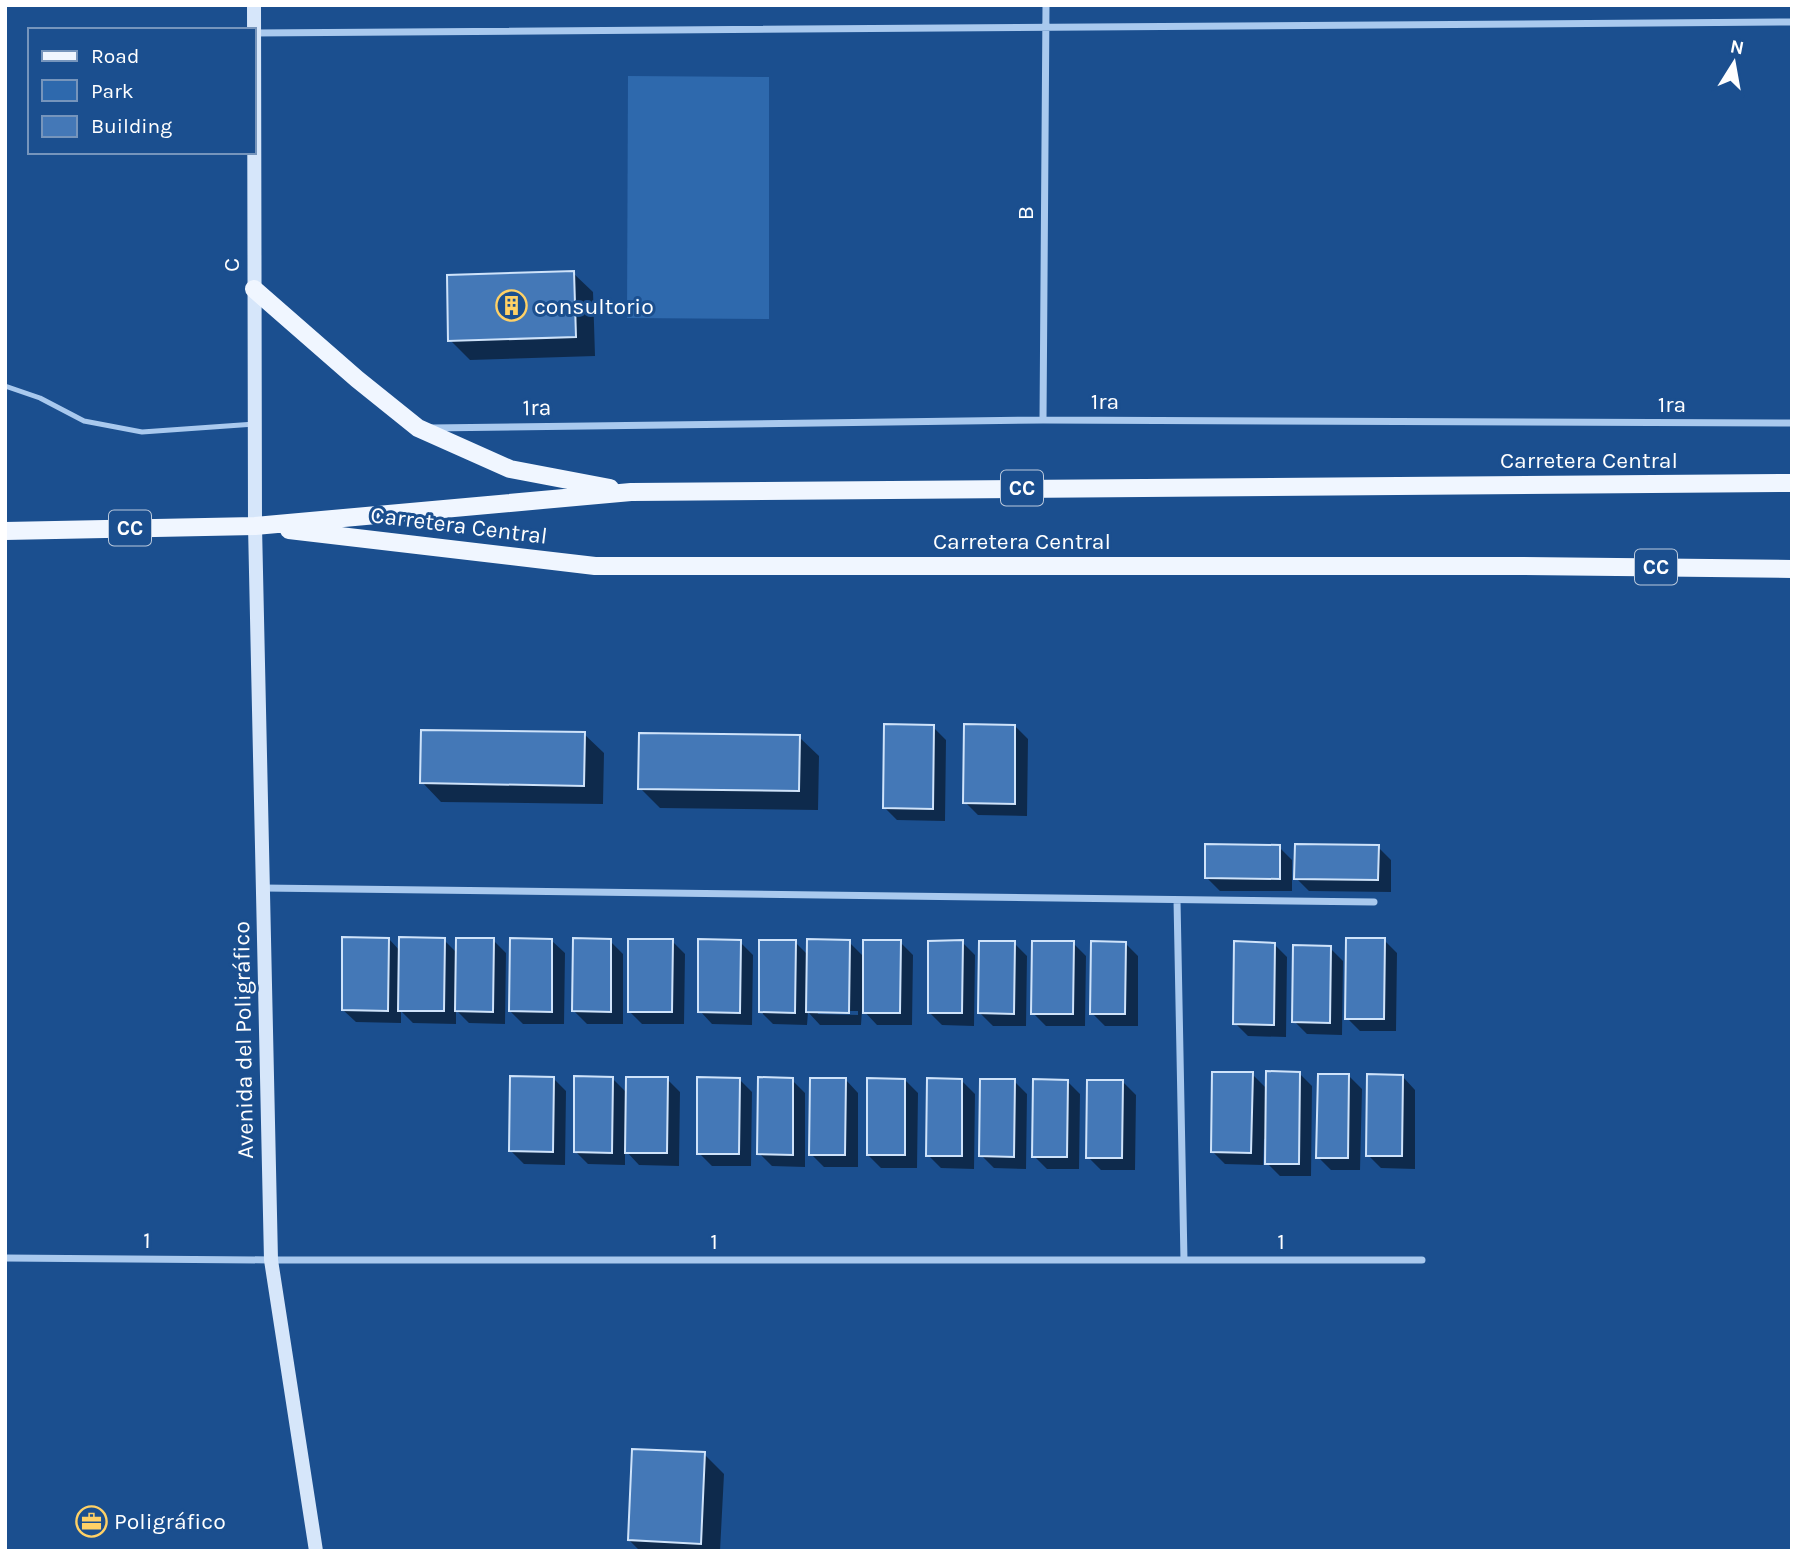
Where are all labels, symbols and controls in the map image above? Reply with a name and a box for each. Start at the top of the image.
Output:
legend [28,28,256,154]
north arrow [1699,28,1769,98]
text: N [1728,35,1746,59]
text: Road [91,44,139,68]
text: Park [91,79,134,103]
text: Building [91,114,172,138]
street label: B [1012,206,1039,220]
street label: C [218,258,245,272]
building icon: consultorio [494,289,528,323]
place label: consultorio [534,293,654,320]
street label: 1ra [1091,388,1119,415]
street label: 1ra [1658,391,1686,418]
street label: 1ra [522,394,552,421]
street label: Carretera Central [1500,447,1678,474]
road number: CC [1001,470,1043,505]
street label: Carretera Central [369,501,549,550]
road number: CC [109,510,151,546]
street label: Carretera Central [933,528,1111,555]
road number: CC [1635,550,1677,584]
street label: Avenida del Poligráfico [228,921,259,1159]
street label: 1 [143,1227,151,1254]
street label: 1 [710,1228,718,1255]
street label: 1 [1277,1228,1285,1255]
office icon: Poligráfico [74,1504,108,1538]
place label: Poligráfico [114,1508,226,1535]

